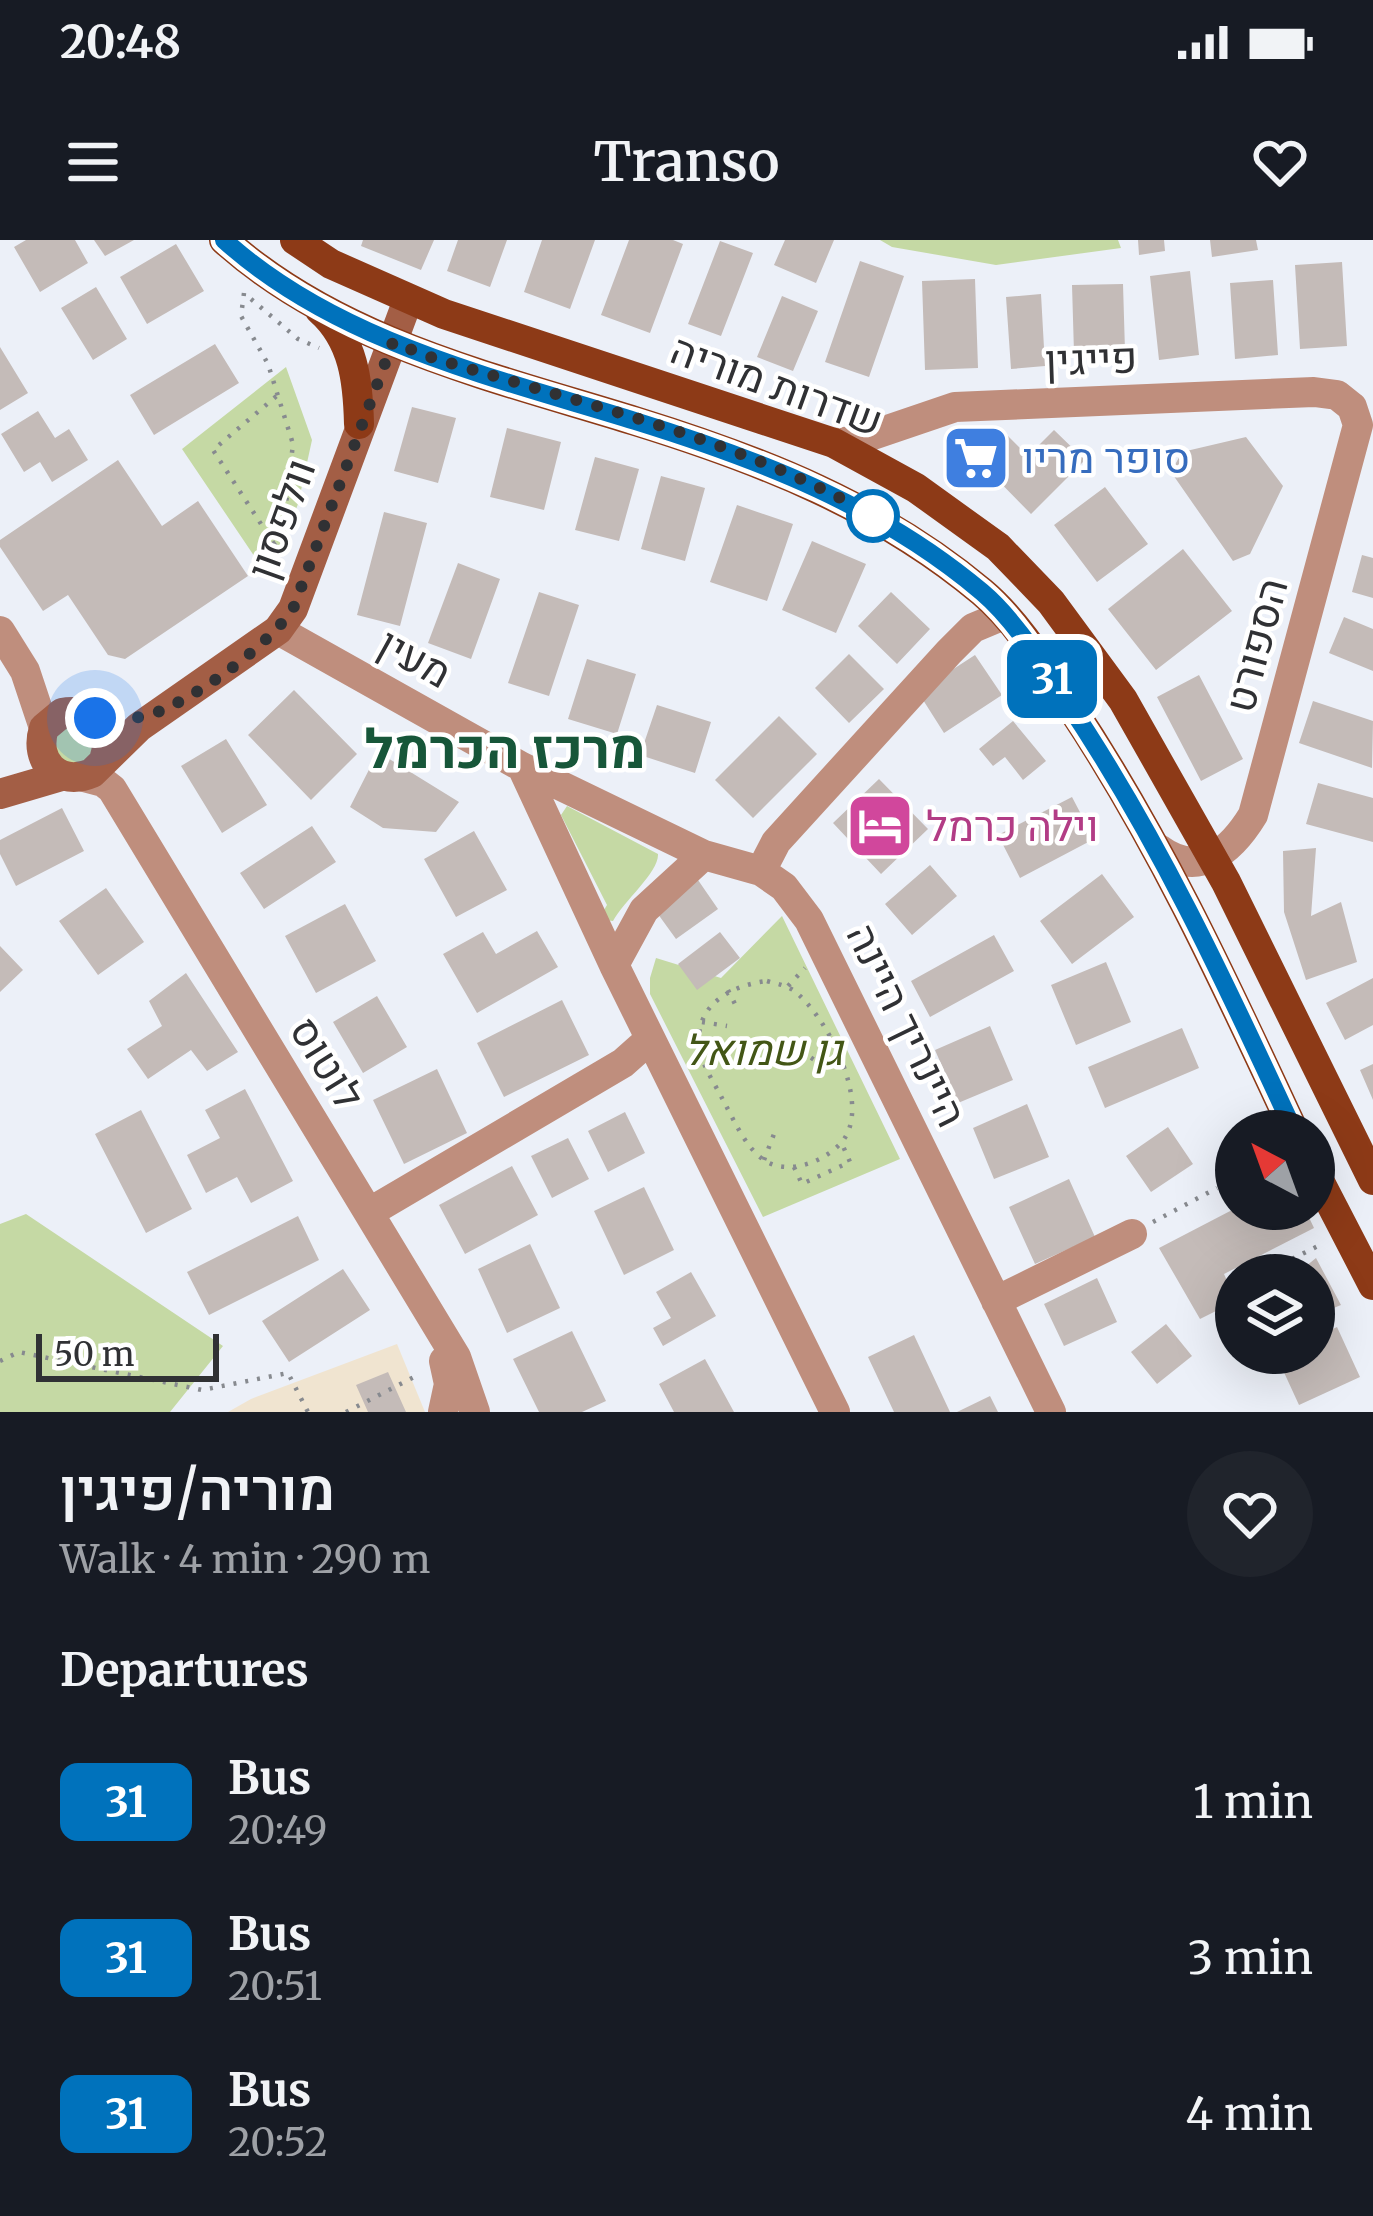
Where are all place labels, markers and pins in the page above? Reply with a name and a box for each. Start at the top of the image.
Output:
supermarket icon: סופר מריו [941,423,1011,493]
place label: סופר מריו [1022,432,1190,484]
unlabelled marker [848,491,898,541]
hotel icon: וילה כרמל [845,791,915,861]
place label: וילה כרמל [926,800,1099,852]

